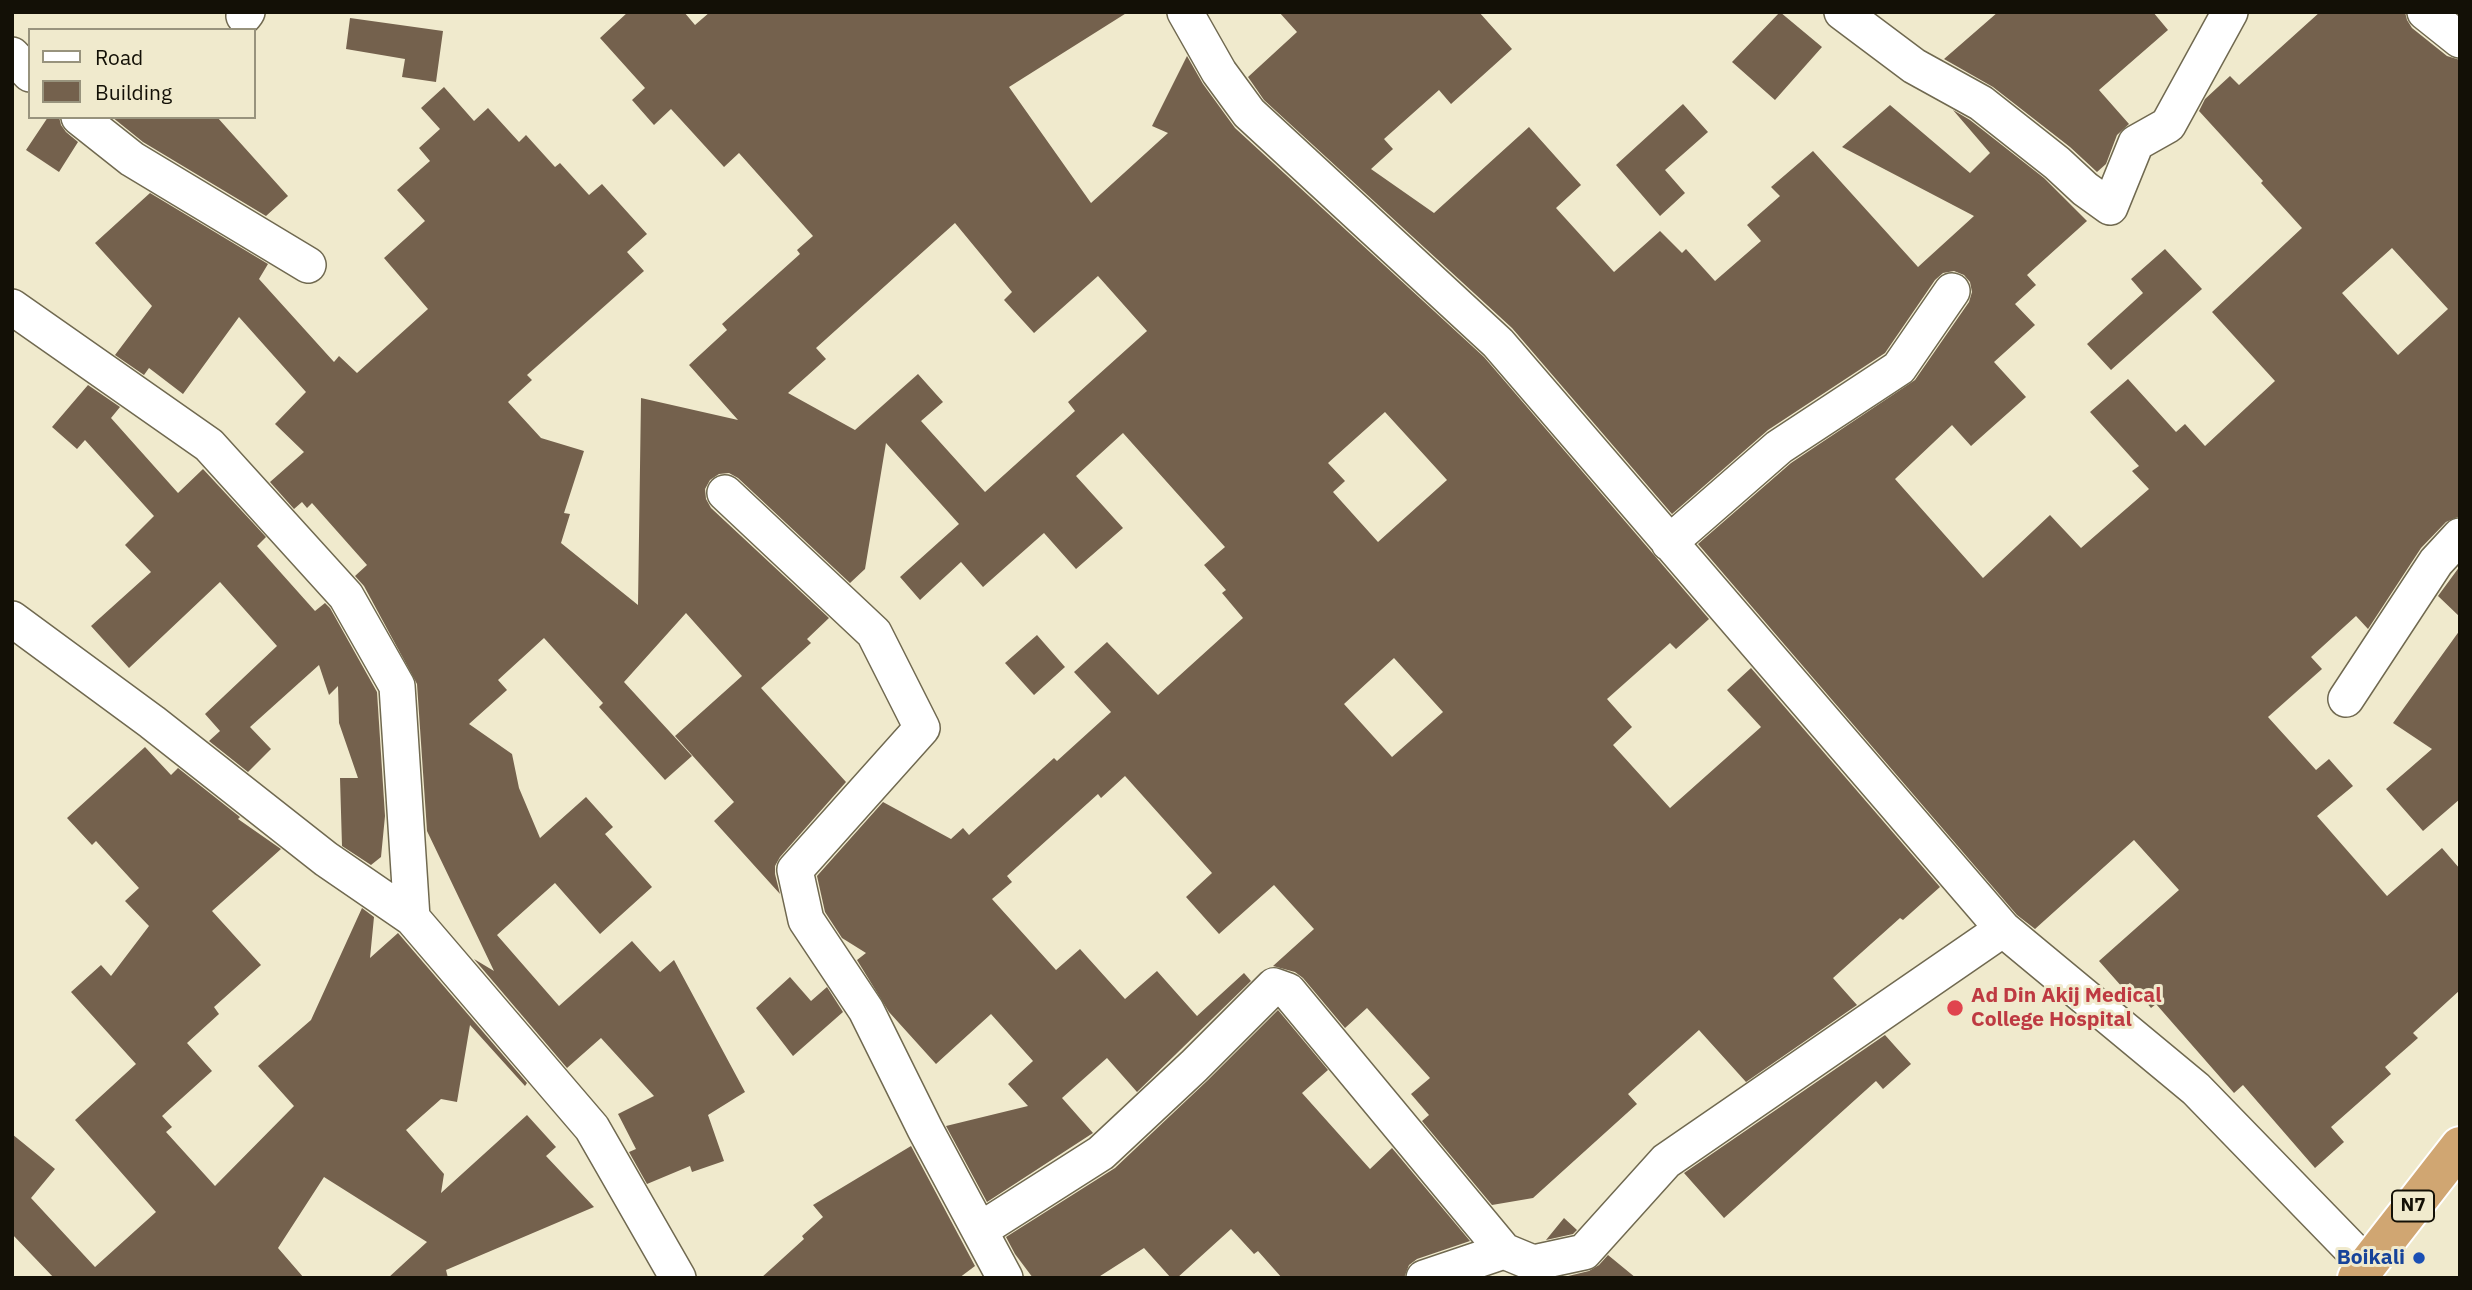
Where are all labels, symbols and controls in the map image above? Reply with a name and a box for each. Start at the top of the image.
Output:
legend [28,28,256,119]
text: Road [95,43,143,71]
text: Building [95,78,172,106]
place label: Ad Din Akij Medical College Hospital [1971,983,2162,1033]
marker: Ad Din Akij Medical College Hospital [1945,998,1965,1018]
road number: N7 [2392,1190,2434,1222]
place label: Boikali [2337,1245,2405,1271]
marker: Boikali [2411,1250,2427,1266]

